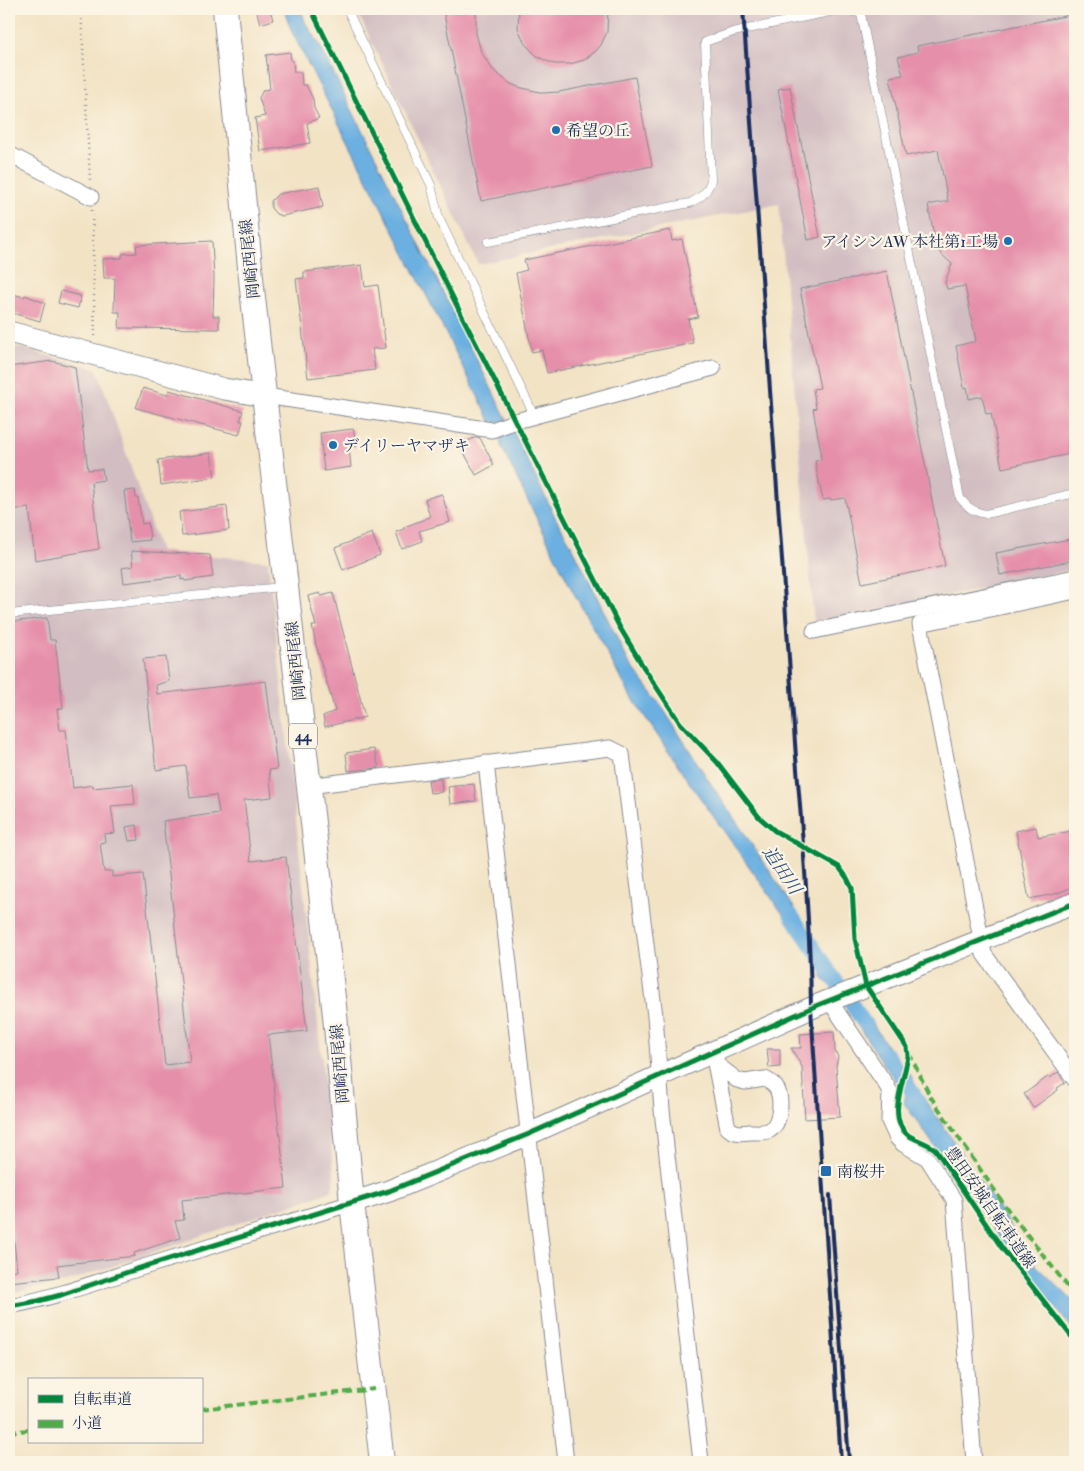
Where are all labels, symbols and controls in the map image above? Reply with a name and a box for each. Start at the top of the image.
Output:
place label: 希望の丘 [566,121,630,141]
marker: 希望の丘 [550,124,562,136]
street label: 岡崎西尾線 [236,218,264,300]
place label: アイシンAW 本社第1工場 [821,232,998,252]
marker: アイシンAW 本社第1工場 [1002,235,1014,247]
place label: デイリーヤマザキ [343,436,470,456]
marker: デイリーヤマザキ [327,439,339,451]
street label: 岡崎西尾線 [282,620,310,702]
road number: 44 [289,724,317,748]
water label: 追田川 [757,841,807,901]
street label: 岡崎西尾線 [327,1023,353,1105]
street label: 豊田安城自転車道線 [941,1143,1040,1272]
place label: 南桜井 [837,1162,885,1182]
marker: 南桜井 [819,1164,833,1178]
legend [28,1378,202,1444]
text: 自転車道 [72,1390,132,1409]
text: 小道 [72,1414,102,1433]

